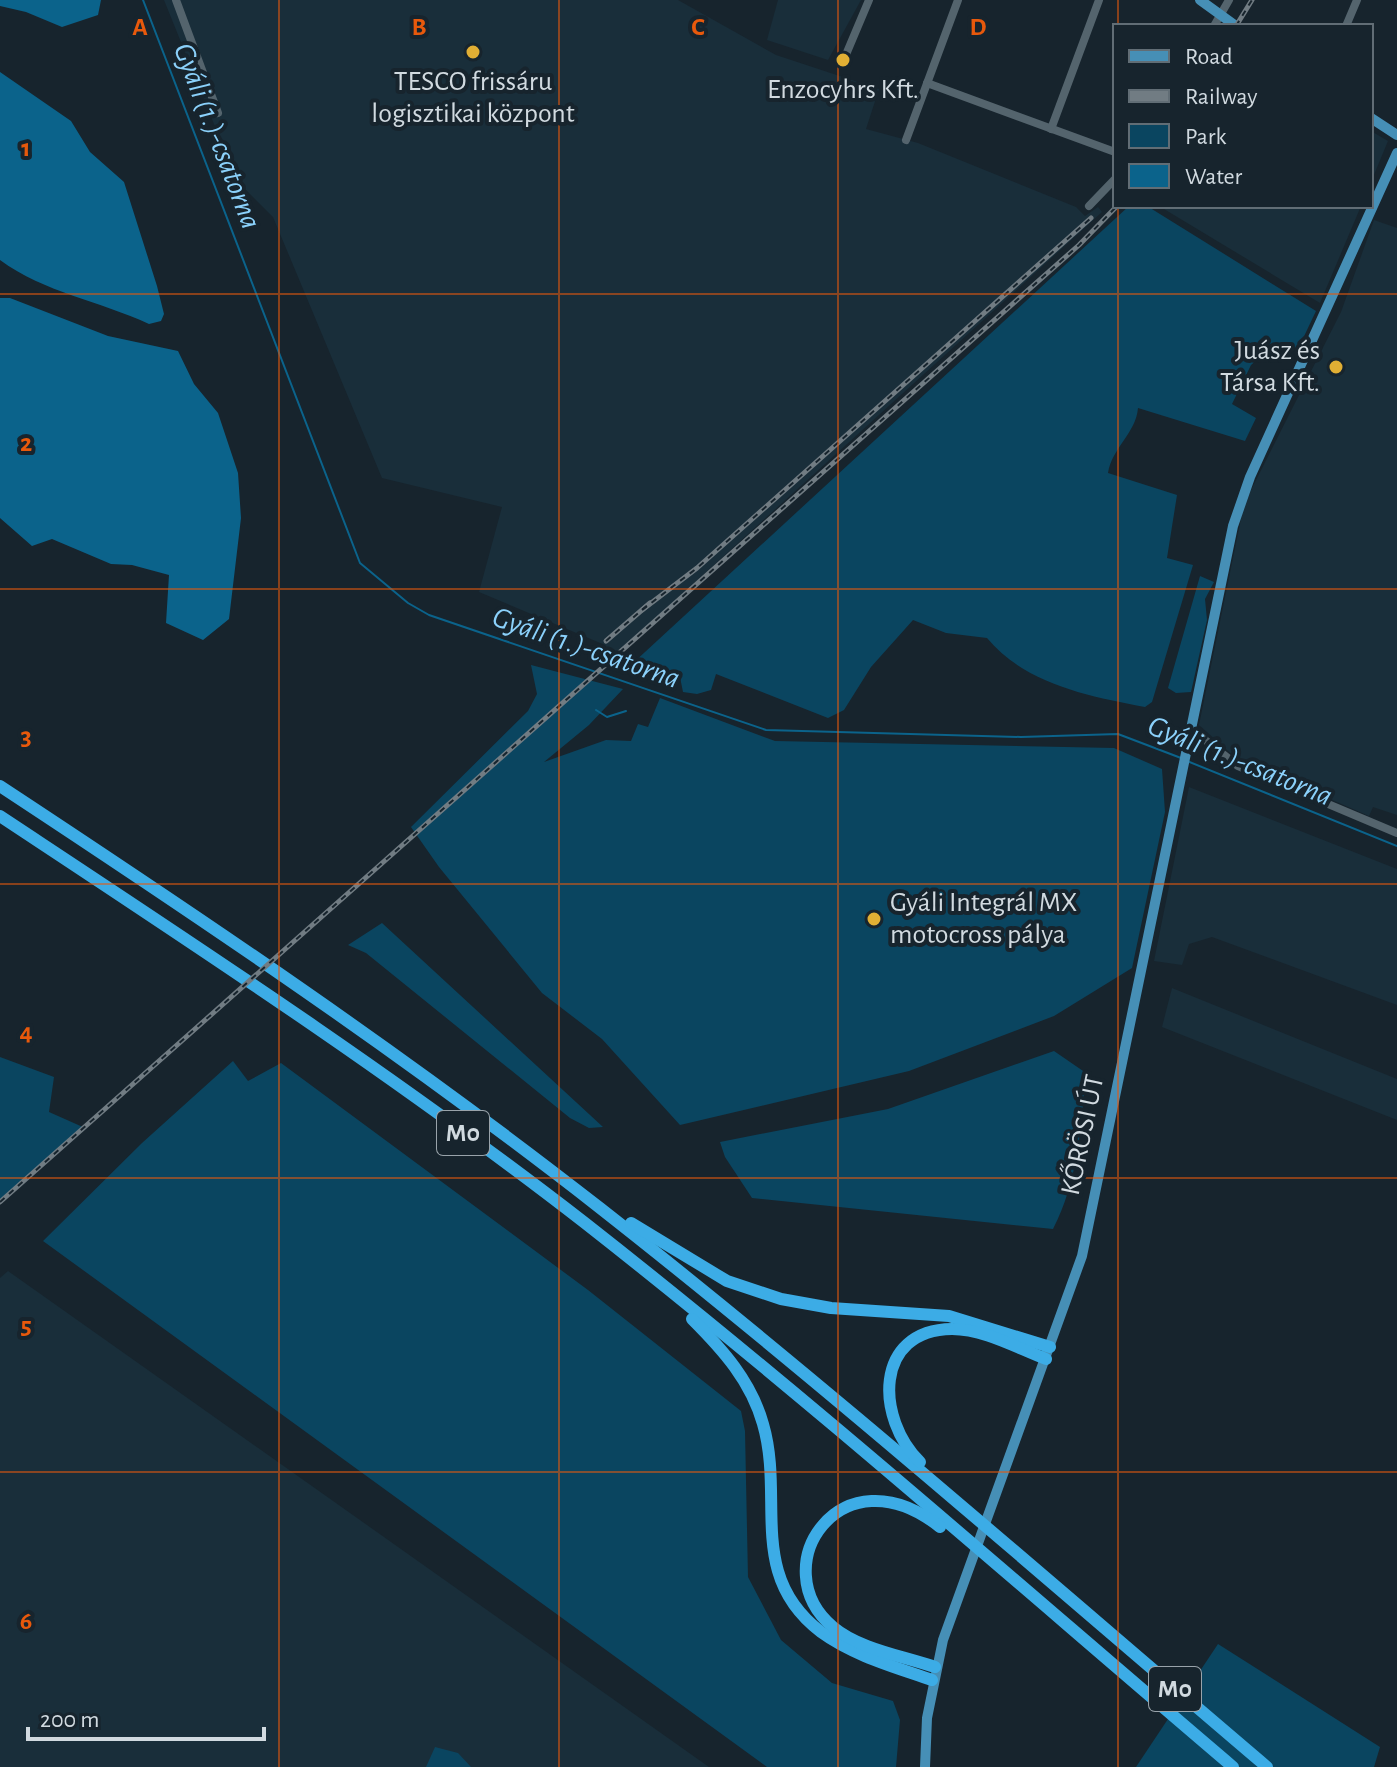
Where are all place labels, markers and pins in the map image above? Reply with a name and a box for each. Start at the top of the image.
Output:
marker: TESCO frissáru logisztikai központ [464,43,482,61]
marker: Enzocyhrs Kft. [834,51,852,69]
place label: TESCO frissáru logisztikai központ [371,68,575,128]
place label: Enzocyhrs Kft. [767,76,919,104]
place label: Juász és Társa Kft. [1220,337,1320,397]
marker: Juász és Társa Kft. [1327,358,1345,376]
place label: Gyáli Integrál MX motocross pálya [890,889,1077,949]
marker: Gyáli Integrál MX motocross pálya [865,910,883,928]

